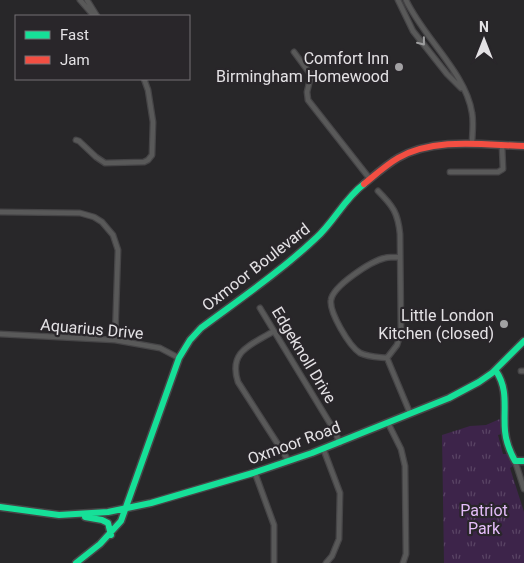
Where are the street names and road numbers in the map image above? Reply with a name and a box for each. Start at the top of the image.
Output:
street label: Oxmoor Boulevard [198,219,314,315]
street label: Edgeknoll Drive [268,303,340,407]
street label: Aquarius Drive [40,315,144,343]
street label: Oxmoor Road [245,417,343,469]

